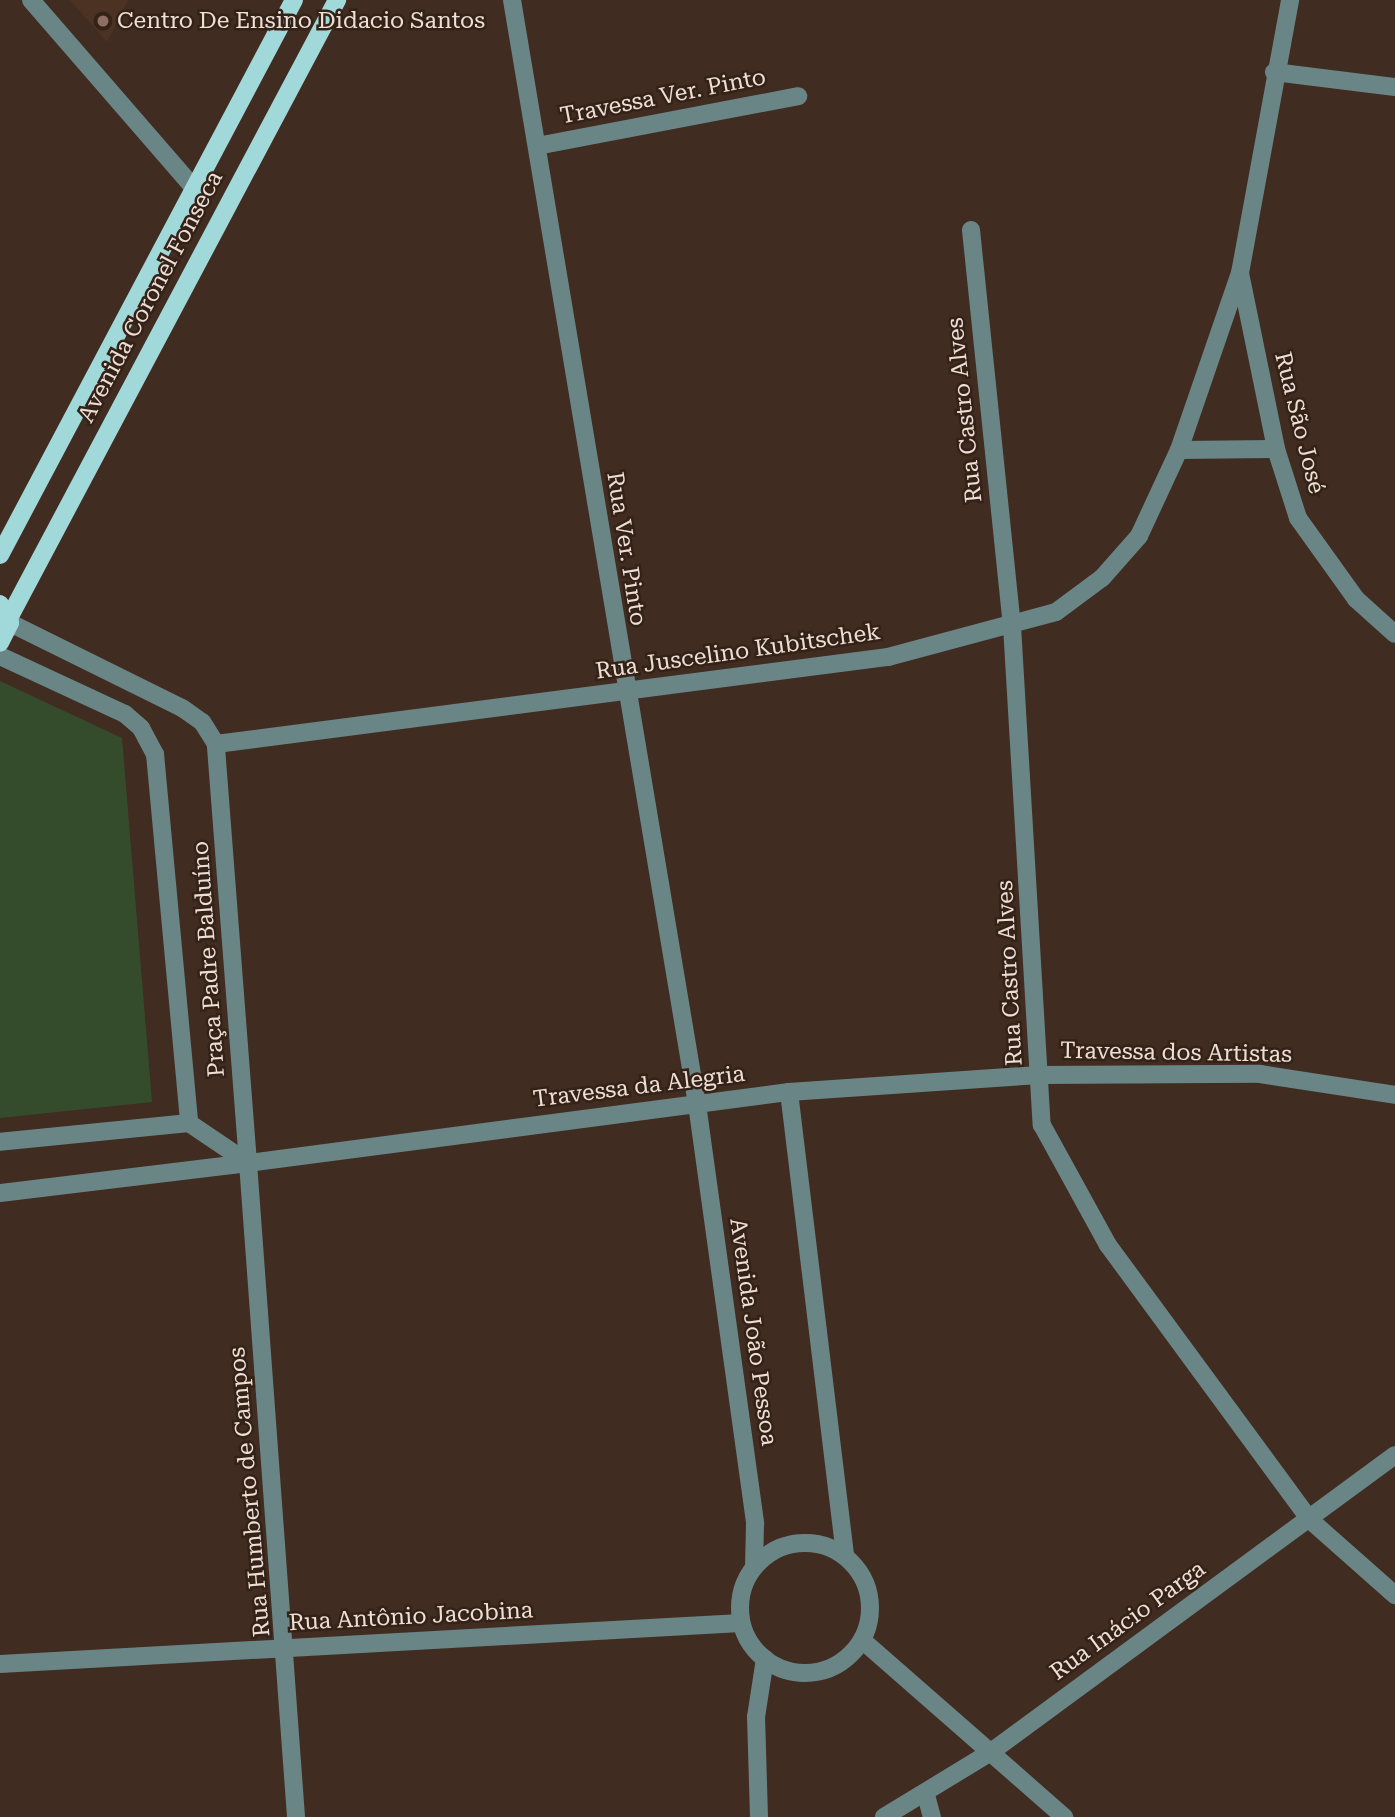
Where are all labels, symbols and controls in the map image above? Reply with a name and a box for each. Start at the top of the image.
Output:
place label: Centro De Ensino Didacio Santos [117,7,485,35]
marker: Centro De Ensino Didacio Santos [95,13,111,29]
street label: Travessa Ver. Pinto [558,64,768,130]
street label: Avenida Coronel Fonseca [73,167,229,427]
street label: Rua Castro Alves [942,316,988,504]
street label: Rua São José [1268,349,1330,497]
street label: Rua Ver. Pinto [600,470,652,628]
street label: Rua Juscelino Kubitschek [594,618,882,686]
street label: Praça Padre Balduíno [187,840,231,1078]
street label: Rua Castro Alves [991,880,1029,1066]
street label: Travessa dos Artistas [1060,1037,1292,1069]
street label: Travessa da Alegria [532,1060,746,1114]
street label: Avenida João Pessoa [723,1216,783,1448]
street label: Rua Humberto de Campos [224,1346,276,1638]
street label: Rua Inácio Parga [1045,1555,1211,1687]
street label: Rua Antônio Jacobina [288,1597,534,1637]

